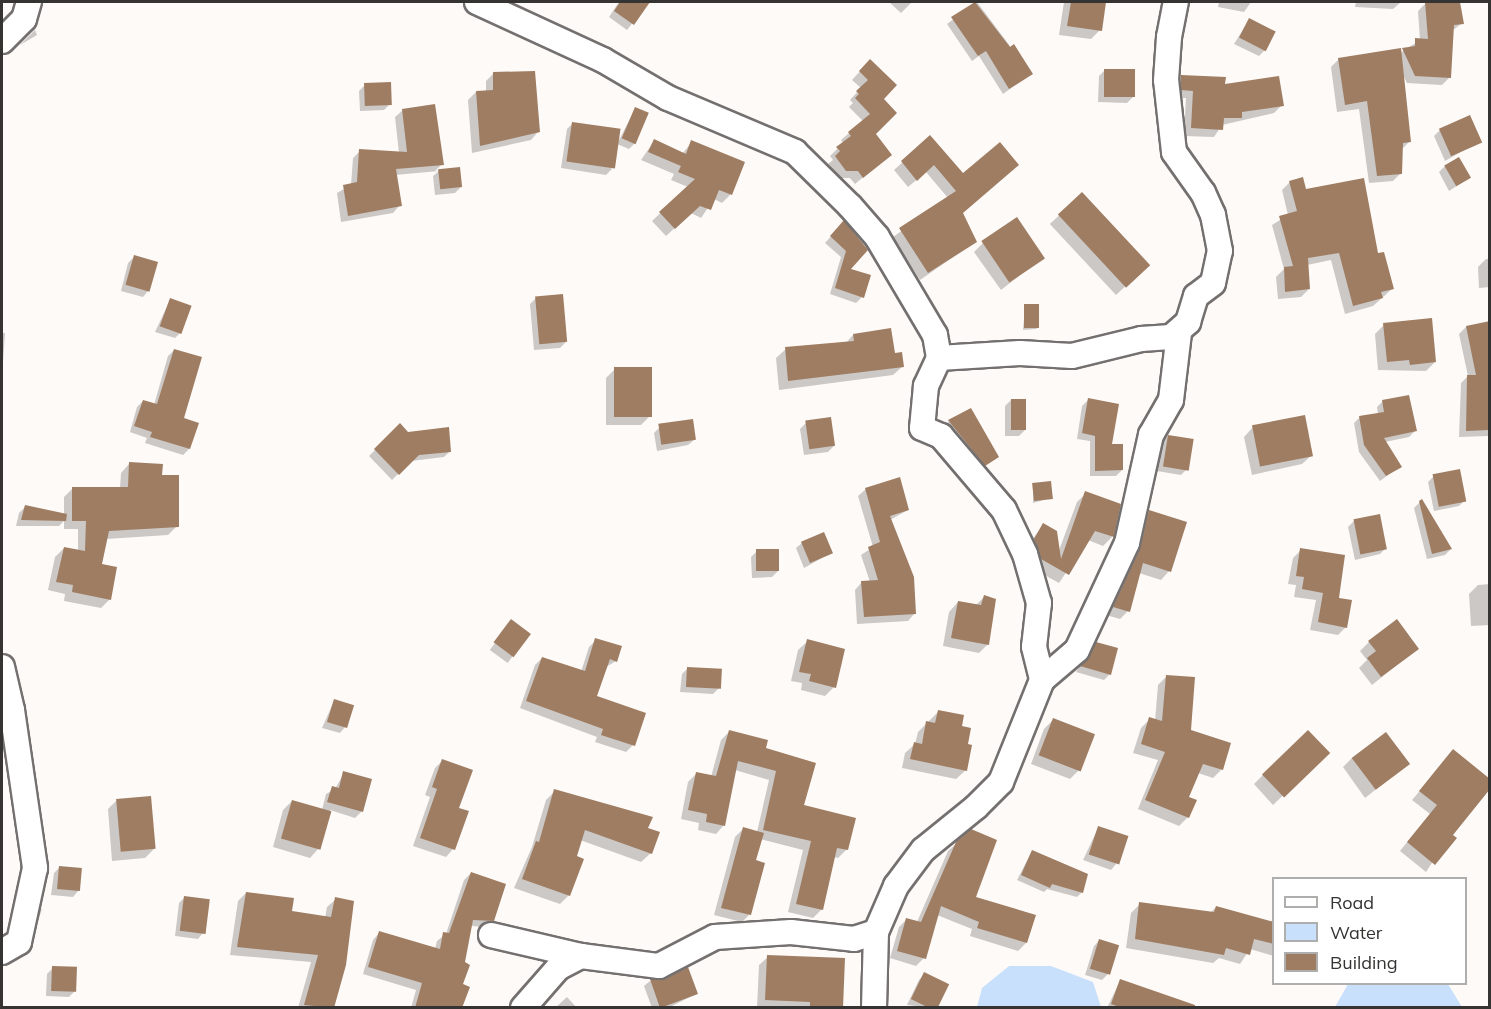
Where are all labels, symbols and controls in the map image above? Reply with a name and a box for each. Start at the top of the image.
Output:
legend [1272,877,1467,985]
text: Road [1330,891,1374,914]
text: Water [1330,921,1382,944]
text: Building [1330,951,1398,974]

